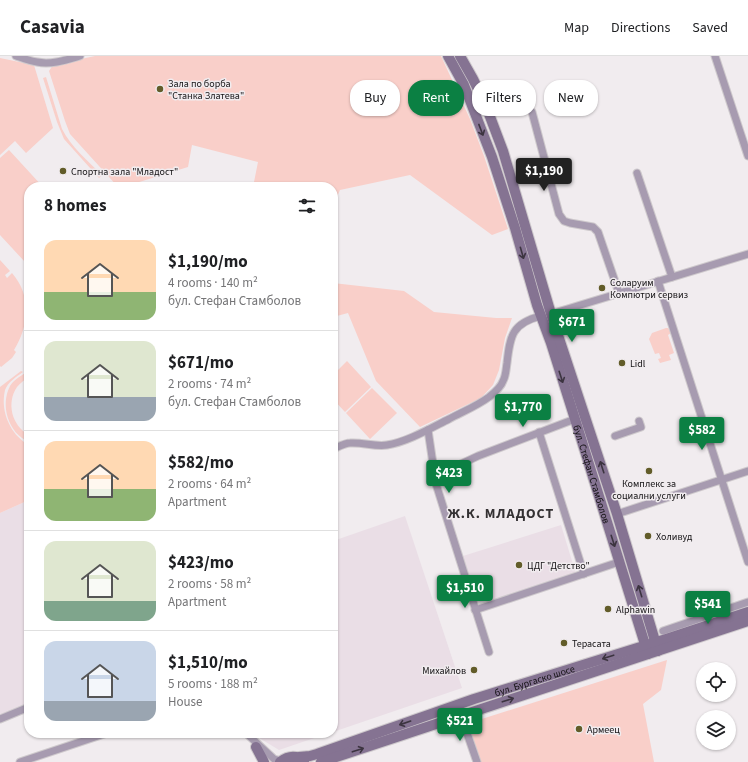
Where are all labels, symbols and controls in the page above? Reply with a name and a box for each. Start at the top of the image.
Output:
text: Casavia [20,14,85,41]
text: Map [564,18,589,38]
text: Directions [611,18,670,38]
text: Saved [692,18,728,38]
place label: Зала по борба "Станка Златева" [168,77,244,103]
chip: Buy [350,80,400,116]
chip: Rent [408,80,464,116]
chip: Filters [472,80,536,116]
chip: New [544,80,598,116]
marker: Зала по борба "Станка Златева" [155,84,165,94]
one-way arrow [478,123,486,135]
pin: $1,190 [511,158,577,192]
text: $1,190 [525,162,563,180]
place label: Спортна зала "Младост" [71,165,178,179]
marker: Спортна зала "Младост" [58,166,68,176]
text: 8 homes [44,194,106,218]
icon: filters [296,195,318,217]
one-way arrow [519,246,526,259]
text: $1,190/mo [168,250,248,274]
icon: home [76,256,124,304]
text: 4 rooms · 140 m² [168,274,258,292]
place label: Соларуим Компютри сервиз [610,276,689,302]
marker: Соларуим Компютри сервиз [597,283,607,293]
text: бул. Стефан Стамболов [168,292,301,310]
pin: $671 [548,309,596,343]
text: $671 [558,313,586,331]
text: $671/mo [168,351,234,375]
icon: home [76,357,124,405]
place label: Lidl [630,357,646,371]
marker: Lidl [617,358,627,368]
one-way arrow [558,371,566,383]
text: 2 rooms · 74 m² [168,375,251,393]
text: бул. Стефан Стамболов [168,393,301,411]
pin: $1,770 [490,394,556,428]
text: $1,770 [504,398,542,416]
pin: $582 [678,417,726,451]
text: $582 [688,421,716,439]
street label: бул. Стефан Стамболов [569,423,613,525]
text: $582/mo [168,451,234,475]
icon: home [76,457,124,505]
pin: $423 [425,460,473,494]
one-way arrow [597,462,605,474]
text: $423 [435,464,463,482]
marker: Комплекс за социални услуги [644,466,654,476]
text: 2 rooms · 64 m² [168,475,251,493]
place label: Комплекс за социални услуги [612,477,686,503]
text: Apartment [168,493,226,511]
district label: Ж.К. МЛАДОСТ [448,504,554,524]
place label: Холивуд [656,530,693,544]
marker: Холивуд [643,531,653,541]
one-way arrow [610,534,617,547]
text: $423/mo [168,551,234,575]
icon: home [76,557,124,605]
place label: ЦДГ "Детство" [527,559,590,573]
marker: ЦДГ "Детство" [514,560,524,570]
text: 2 rooms · 58 m² [168,575,251,593]
pin: $1,510 [432,575,498,609]
text: $1,510 [446,579,484,597]
one-way arrow [636,585,643,598]
pin: $541 [684,591,732,625]
text: Apartment [168,593,226,611]
text: $541 [694,595,722,613]
place label: Alphawin [616,603,655,617]
marker: Alphawin [603,604,613,614]
place label: Терасата [572,637,611,651]
marker: Терасата [559,638,569,648]
text: $1,510/mo [168,651,248,675]
one-way arrow [602,654,615,661]
icon: home [76,657,124,705]
street label: бул. Бургаско шосе [493,662,577,700]
map controls [696,662,736,750]
button: locate [696,662,736,702]
place label: Михайлов [422,664,466,678]
marker: Михайлов [469,665,479,675]
text: 5 rooms · 188 m² [168,675,258,693]
text: House [168,693,203,711]
one-way arrow [502,696,514,704]
pin: $521 [436,708,484,742]
button: layers [696,710,736,750]
text: $521 [446,712,474,730]
one-way arrow [399,720,411,728]
place label: Армеец [587,723,620,737]
marker: Армеец [574,724,584,734]
one-way arrow [352,746,365,753]

